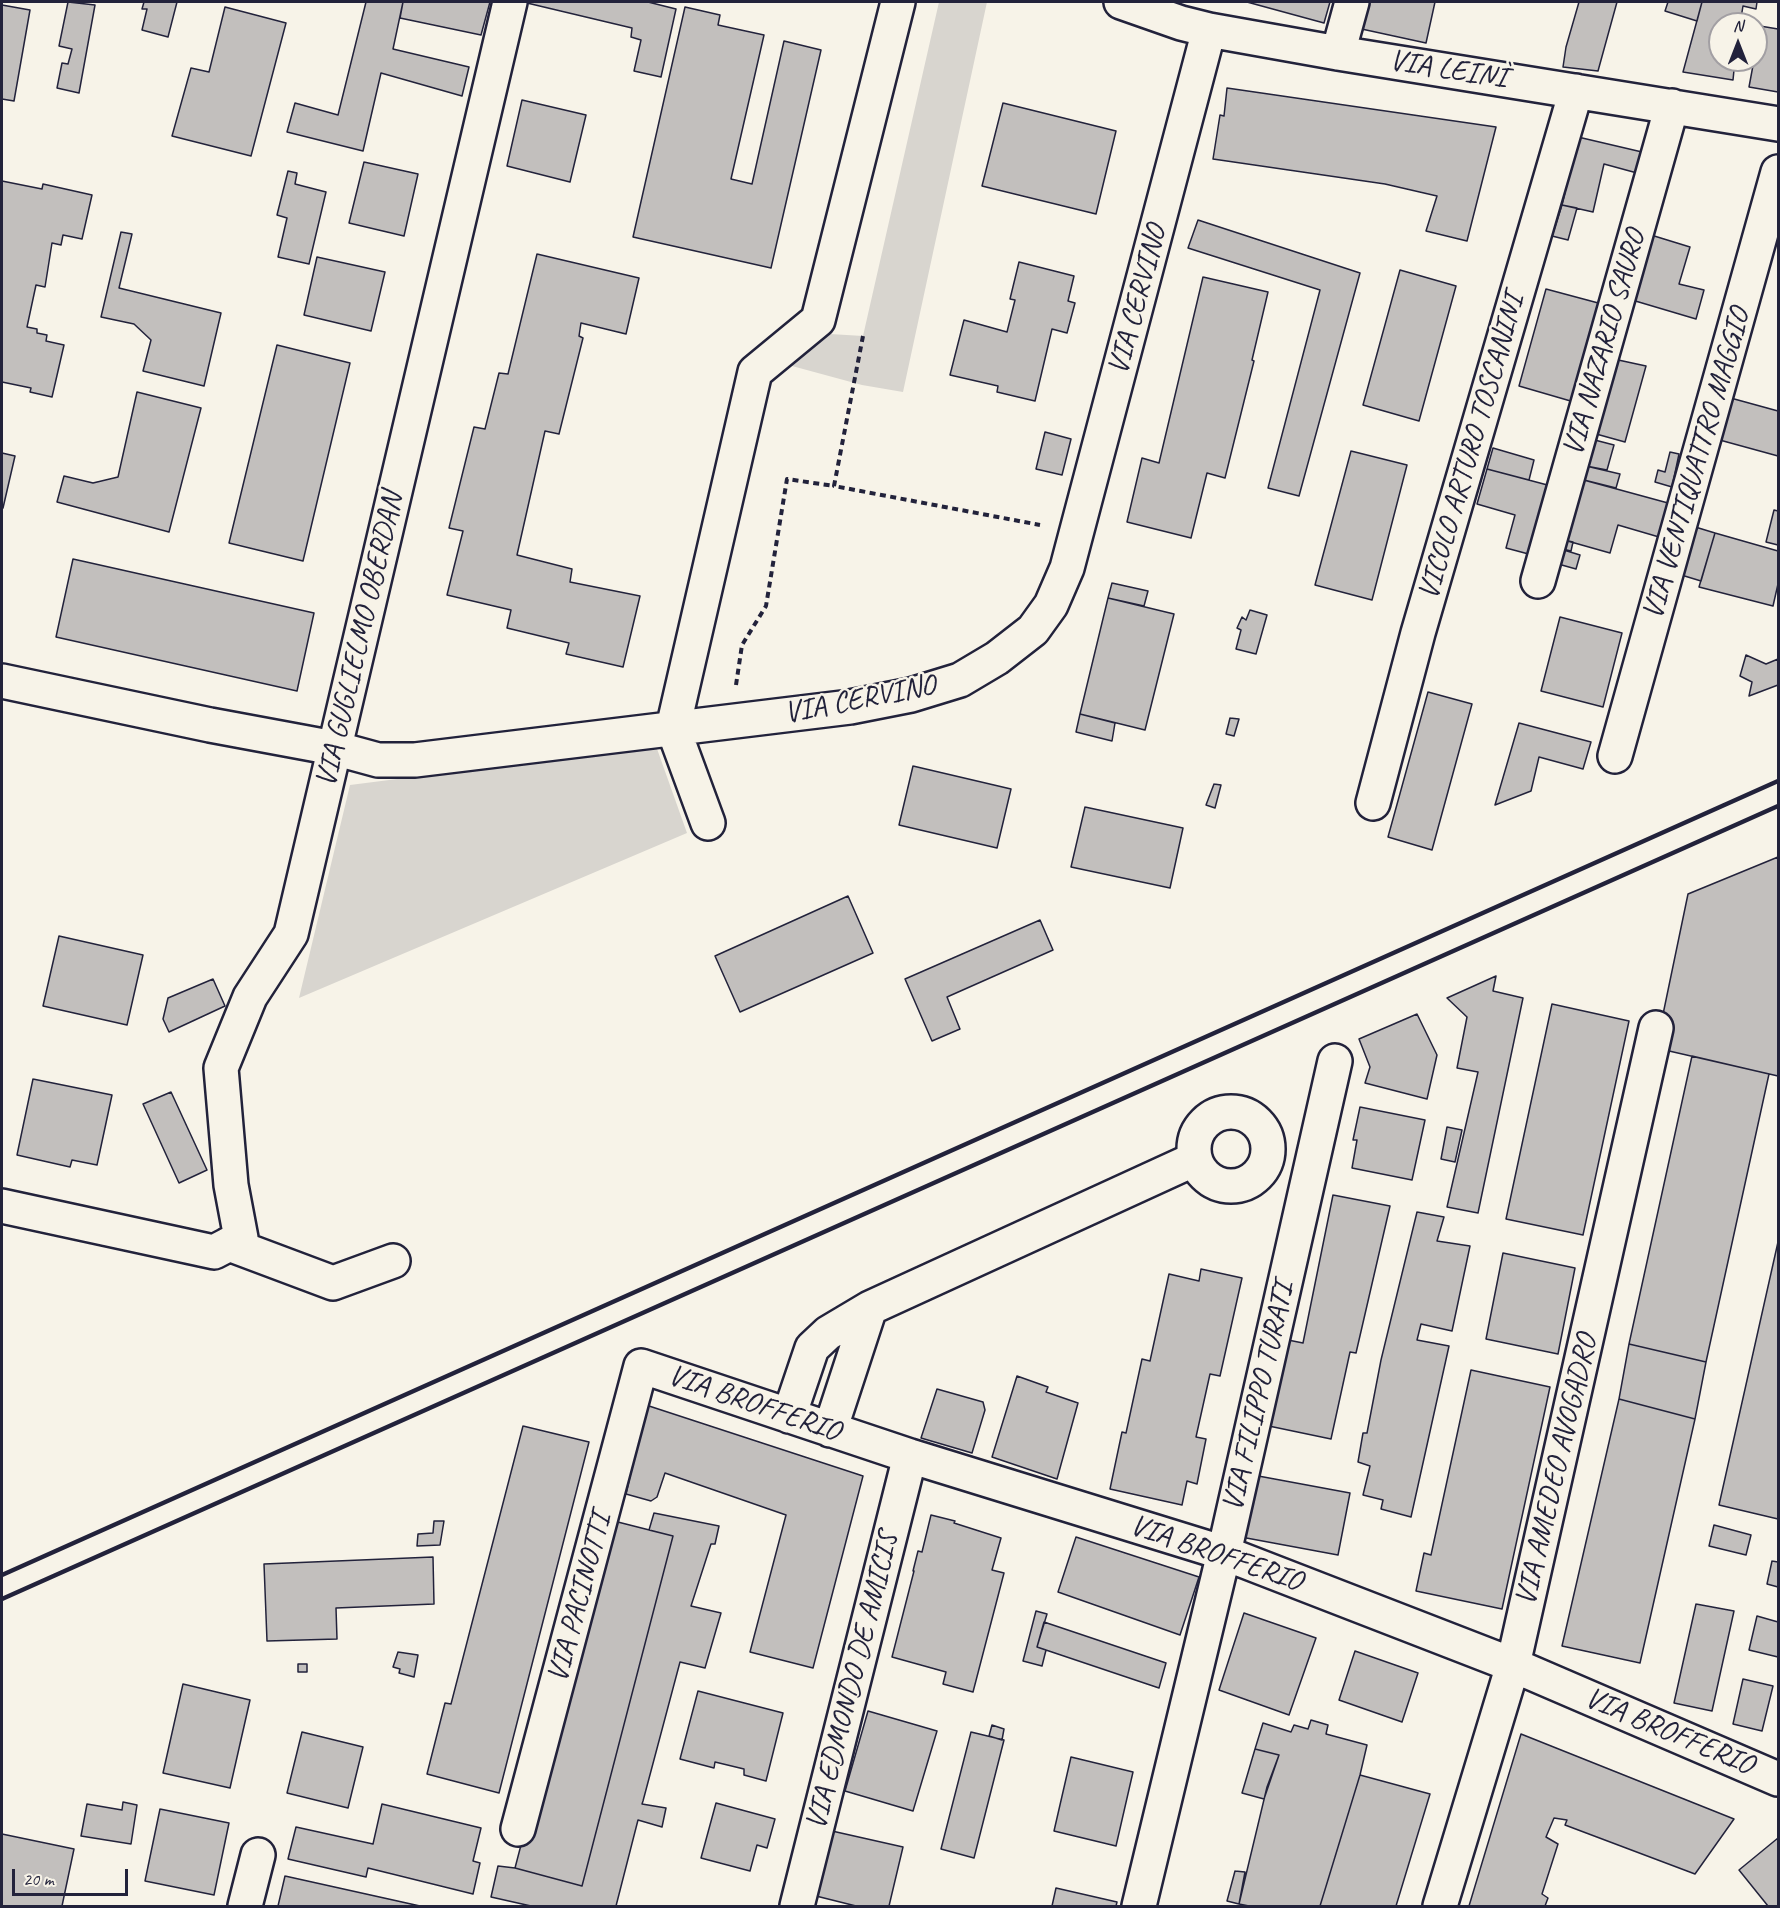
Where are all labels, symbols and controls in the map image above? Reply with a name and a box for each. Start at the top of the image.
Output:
north arrow [1708,12,1768,72]
text: N [1733,16,1743,36]
street label: VIA LEINÌ [1387,43,1509,97]
street label: VIA CERVINO [1101,221,1175,379]
street label: VIA NAZARIO SAURO [1556,226,1654,460]
street label: VICOLO ARTURO TOSCANINI [1411,290,1533,604]
street label: VIA VENTIQUATTRO MAGGIO [1635,304,1759,624]
street label: VIA GUGLIELMO OBERDAN [309,490,411,790]
street label: VIA CERVINO [781,668,939,732]
street label: VIA FILIPPO TURATI [1215,1279,1303,1515]
street label: VIA AMEDEO AVOGADRO [1508,1331,1606,1609]
street label: VIA BROFFERIO [663,1358,845,1450]
street label: VIA BROFFERIO [1125,1508,1307,1600]
street label: VIA PACINOTTI [540,1510,620,1686]
street label: VIA EDMONDO DE AMICIS [799,1529,907,1833]
street label: VIA BROFFERIO [1579,1680,1759,1784]
scale bar [15,1857,130,1895]
text: 20 m [23,1868,54,1890]

